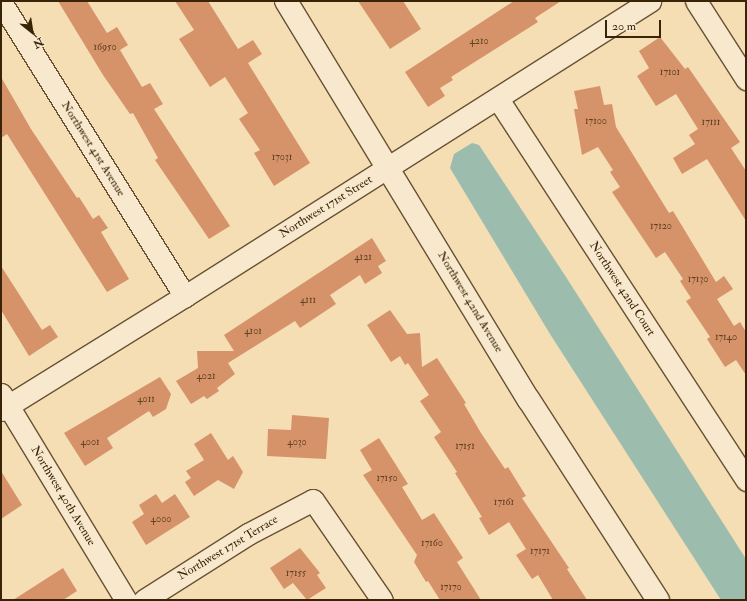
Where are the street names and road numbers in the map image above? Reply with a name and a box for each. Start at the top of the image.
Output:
street label: Northwest 41st Avenue [58,99,128,199]
street label: Northwest 171st Street [277,173,375,241]
street label: Northwest 42nd Court [586,239,658,339]
street label: Northwest 42nd Avenue [434,249,506,355]
street label: Northwest 40th Avenue [28,444,98,548]
street label: Northwest 171st Terrace [175,512,281,584]

